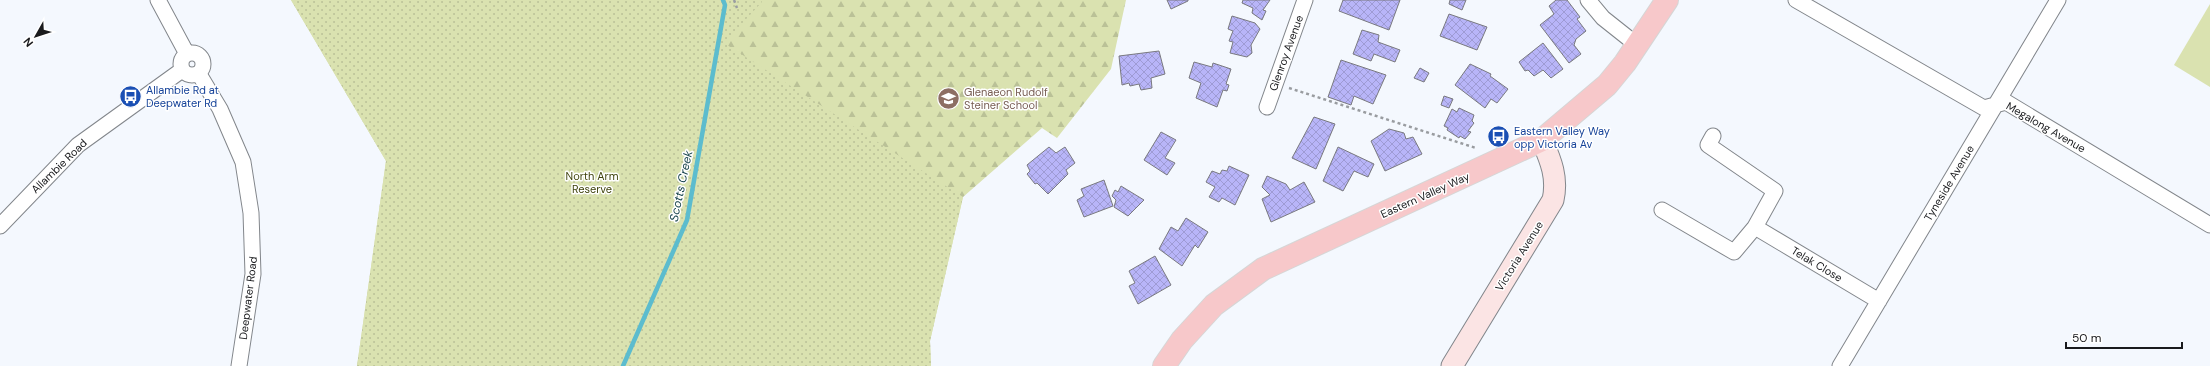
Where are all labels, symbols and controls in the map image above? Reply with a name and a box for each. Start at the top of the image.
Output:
street label: Glenroy Avenue [1266,13,1306,93]
north arrow [16,16,56,56]
text: N [20,35,36,50]
bus stop icon: Allambie Rd at Deepwater Rd [117,83,143,109]
place label: Allambie Rd at Deepwater Rd [146,83,219,110]
school or university icon: Glenaeon Rudolf Steiner School [936,85,962,111]
place label: Glenaeon Rudolf Steiner School [964,85,1048,112]
street label: Megalong Avenue [2004,99,2088,155]
bus stop icon: Eastern Valley Way opp Victoria Av [1485,124,1511,150]
place label: Eastern Valley Way opp Victoria Av [1514,124,1610,151]
street label: Allambie Road [28,136,90,196]
street label: Tyneside Avenue [1921,143,1977,223]
water label: Scotts Creek [666,148,697,223]
park label: North Arm Reserve [566,169,619,196]
street label: Eastern Valley Way [1378,169,1472,221]
street label: Victoria Avenue [1492,218,1546,294]
street label: Telak Close [1789,243,1845,285]
street label: Deepwater Road [236,255,260,340]
scale bar [2066,324,2182,350]
text: 50 m [2072,330,2101,346]

